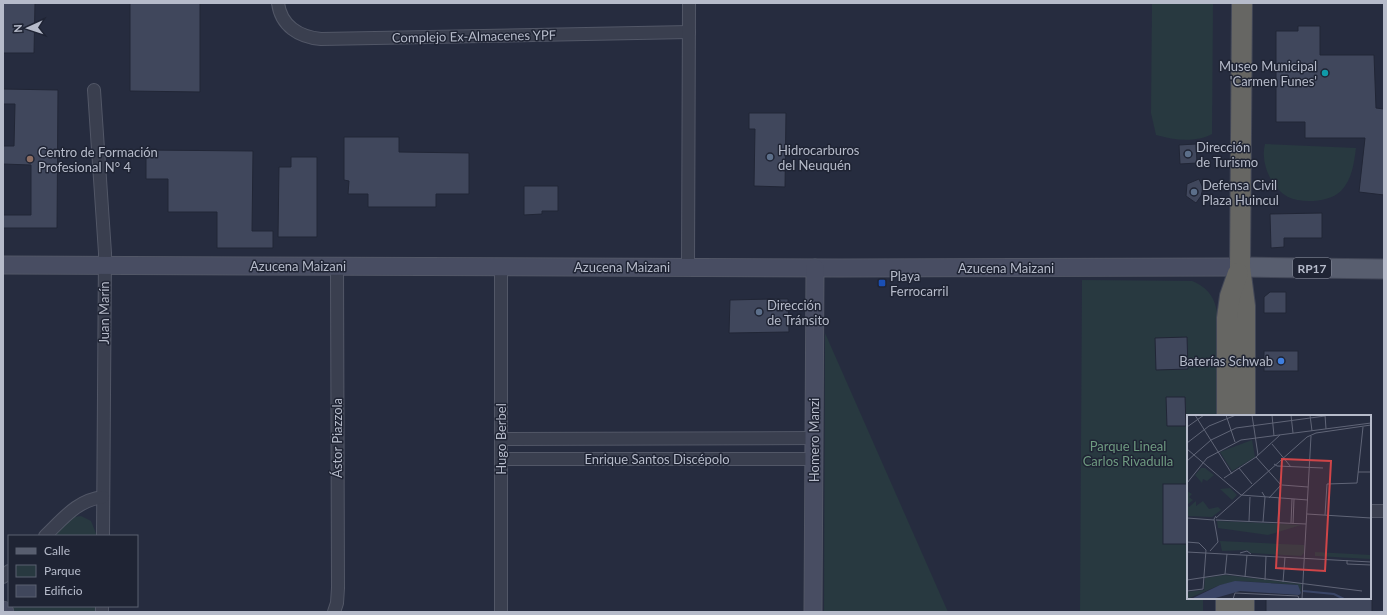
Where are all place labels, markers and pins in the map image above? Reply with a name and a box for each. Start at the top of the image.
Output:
place label: Museo Municipal 'Carmen Funes' [1219,58,1317,89]
marker: Museo Municipal 'Carmen Funes' [1320,68,1330,78]
place label: Dirección de Turismo [1196,139,1258,170]
place label: Hidrocarburos del Neuquén [778,142,860,173]
place label: Centro de Formación Profesional N° 4 [38,144,158,175]
marker: Dirección de Turismo [1183,149,1193,159]
marker: Hidrocarburos del Neuquén [765,152,775,162]
marker: Centro de Formación Profesional N° 4 [25,154,35,164]
place label: Defensa Civil Plaza Huincul [1202,177,1279,208]
marker: Defensa Civil Plaza Huincul [1189,187,1199,197]
place label: Playa Ferrocarril [890,268,949,299]
marker: Playa Ferrocarril [877,278,887,288]
place label: Dirección de Tránsito [767,297,829,328]
marker: Dirección de Tránsito [754,307,764,317]
place label: Baterías Schwab [1179,353,1273,369]
marker: Baterías Schwab [1276,356,1286,366]

